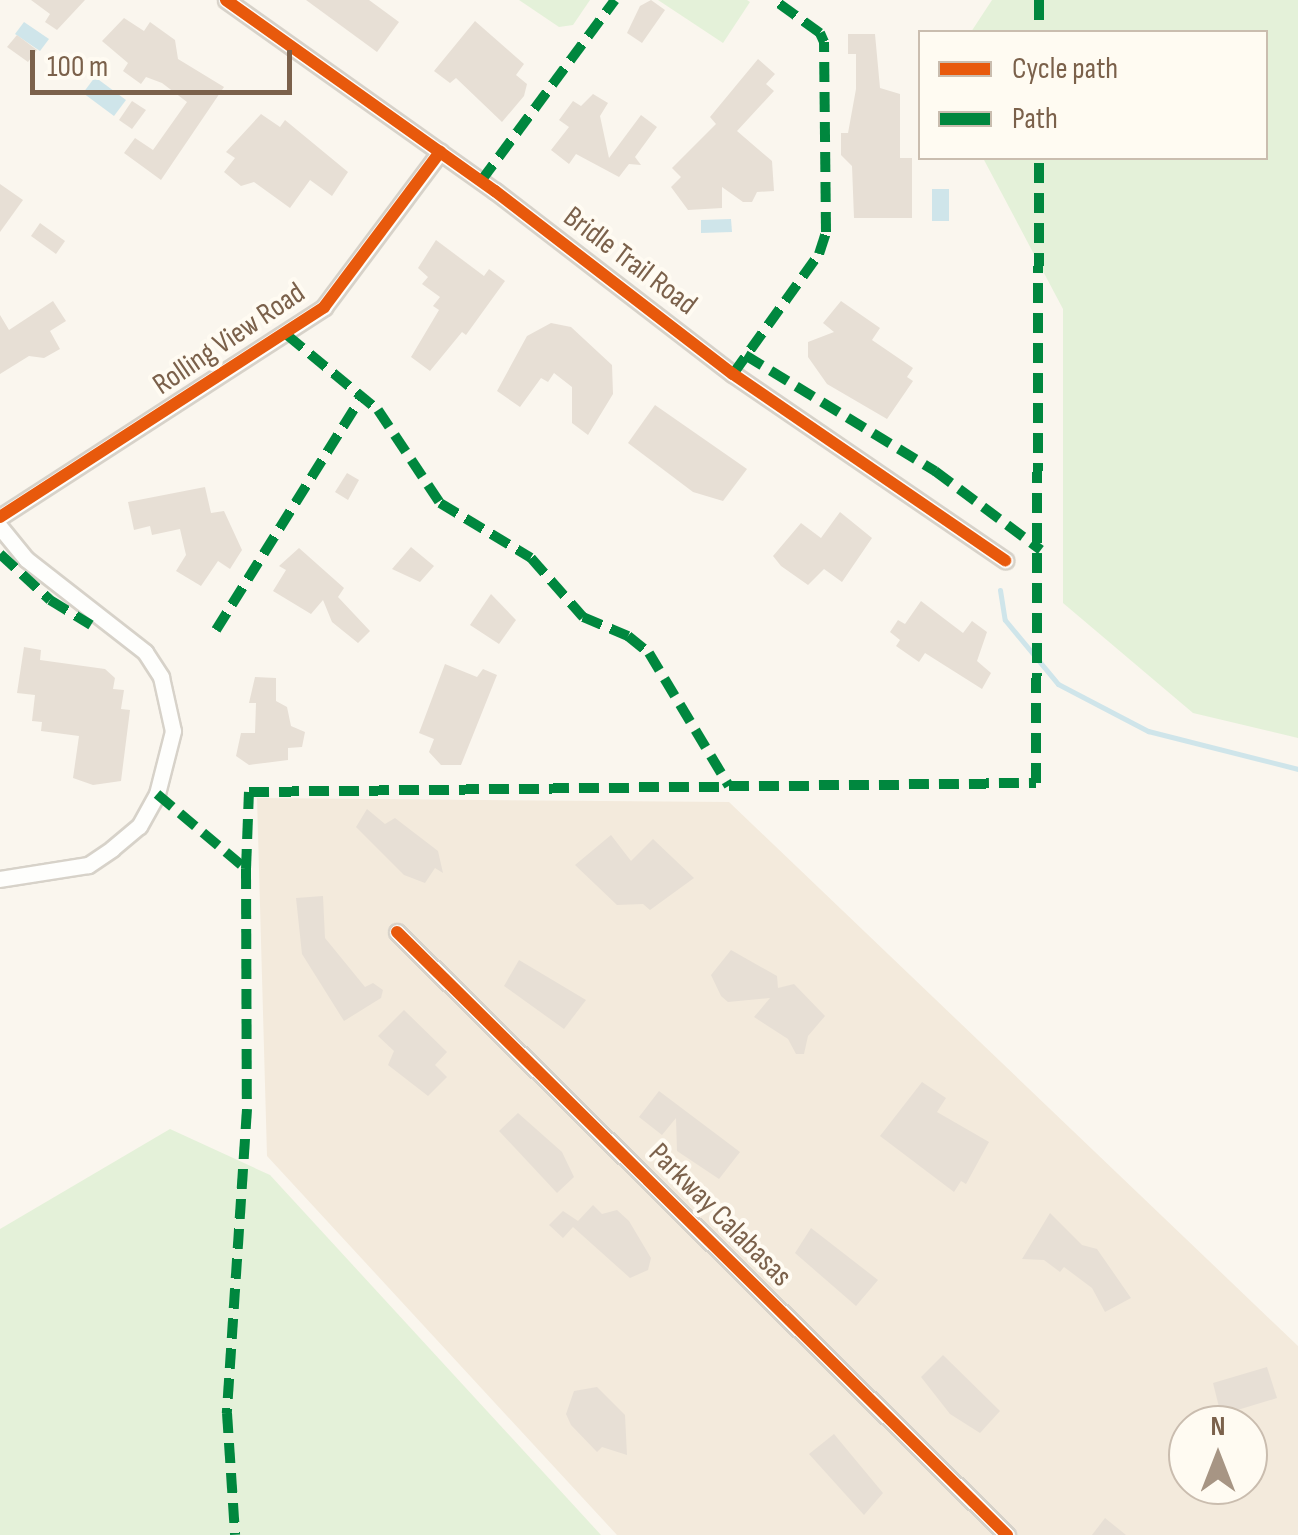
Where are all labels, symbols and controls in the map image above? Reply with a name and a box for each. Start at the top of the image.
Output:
scale bar [35,30,298,92]
legend [918,30,1268,160]
text: 100 m [47,49,108,85]
text: Cycle path [1012,51,1118,87]
text: Path [1012,101,1058,137]
street label: Bridle Trail Road [556,199,704,323]
street label: Rolling View Road [146,275,312,403]
street label: Parkway Calabasas [641,1136,799,1294]
north arrow [1168,1405,1268,1505]
text: N [1211,1410,1225,1443]

